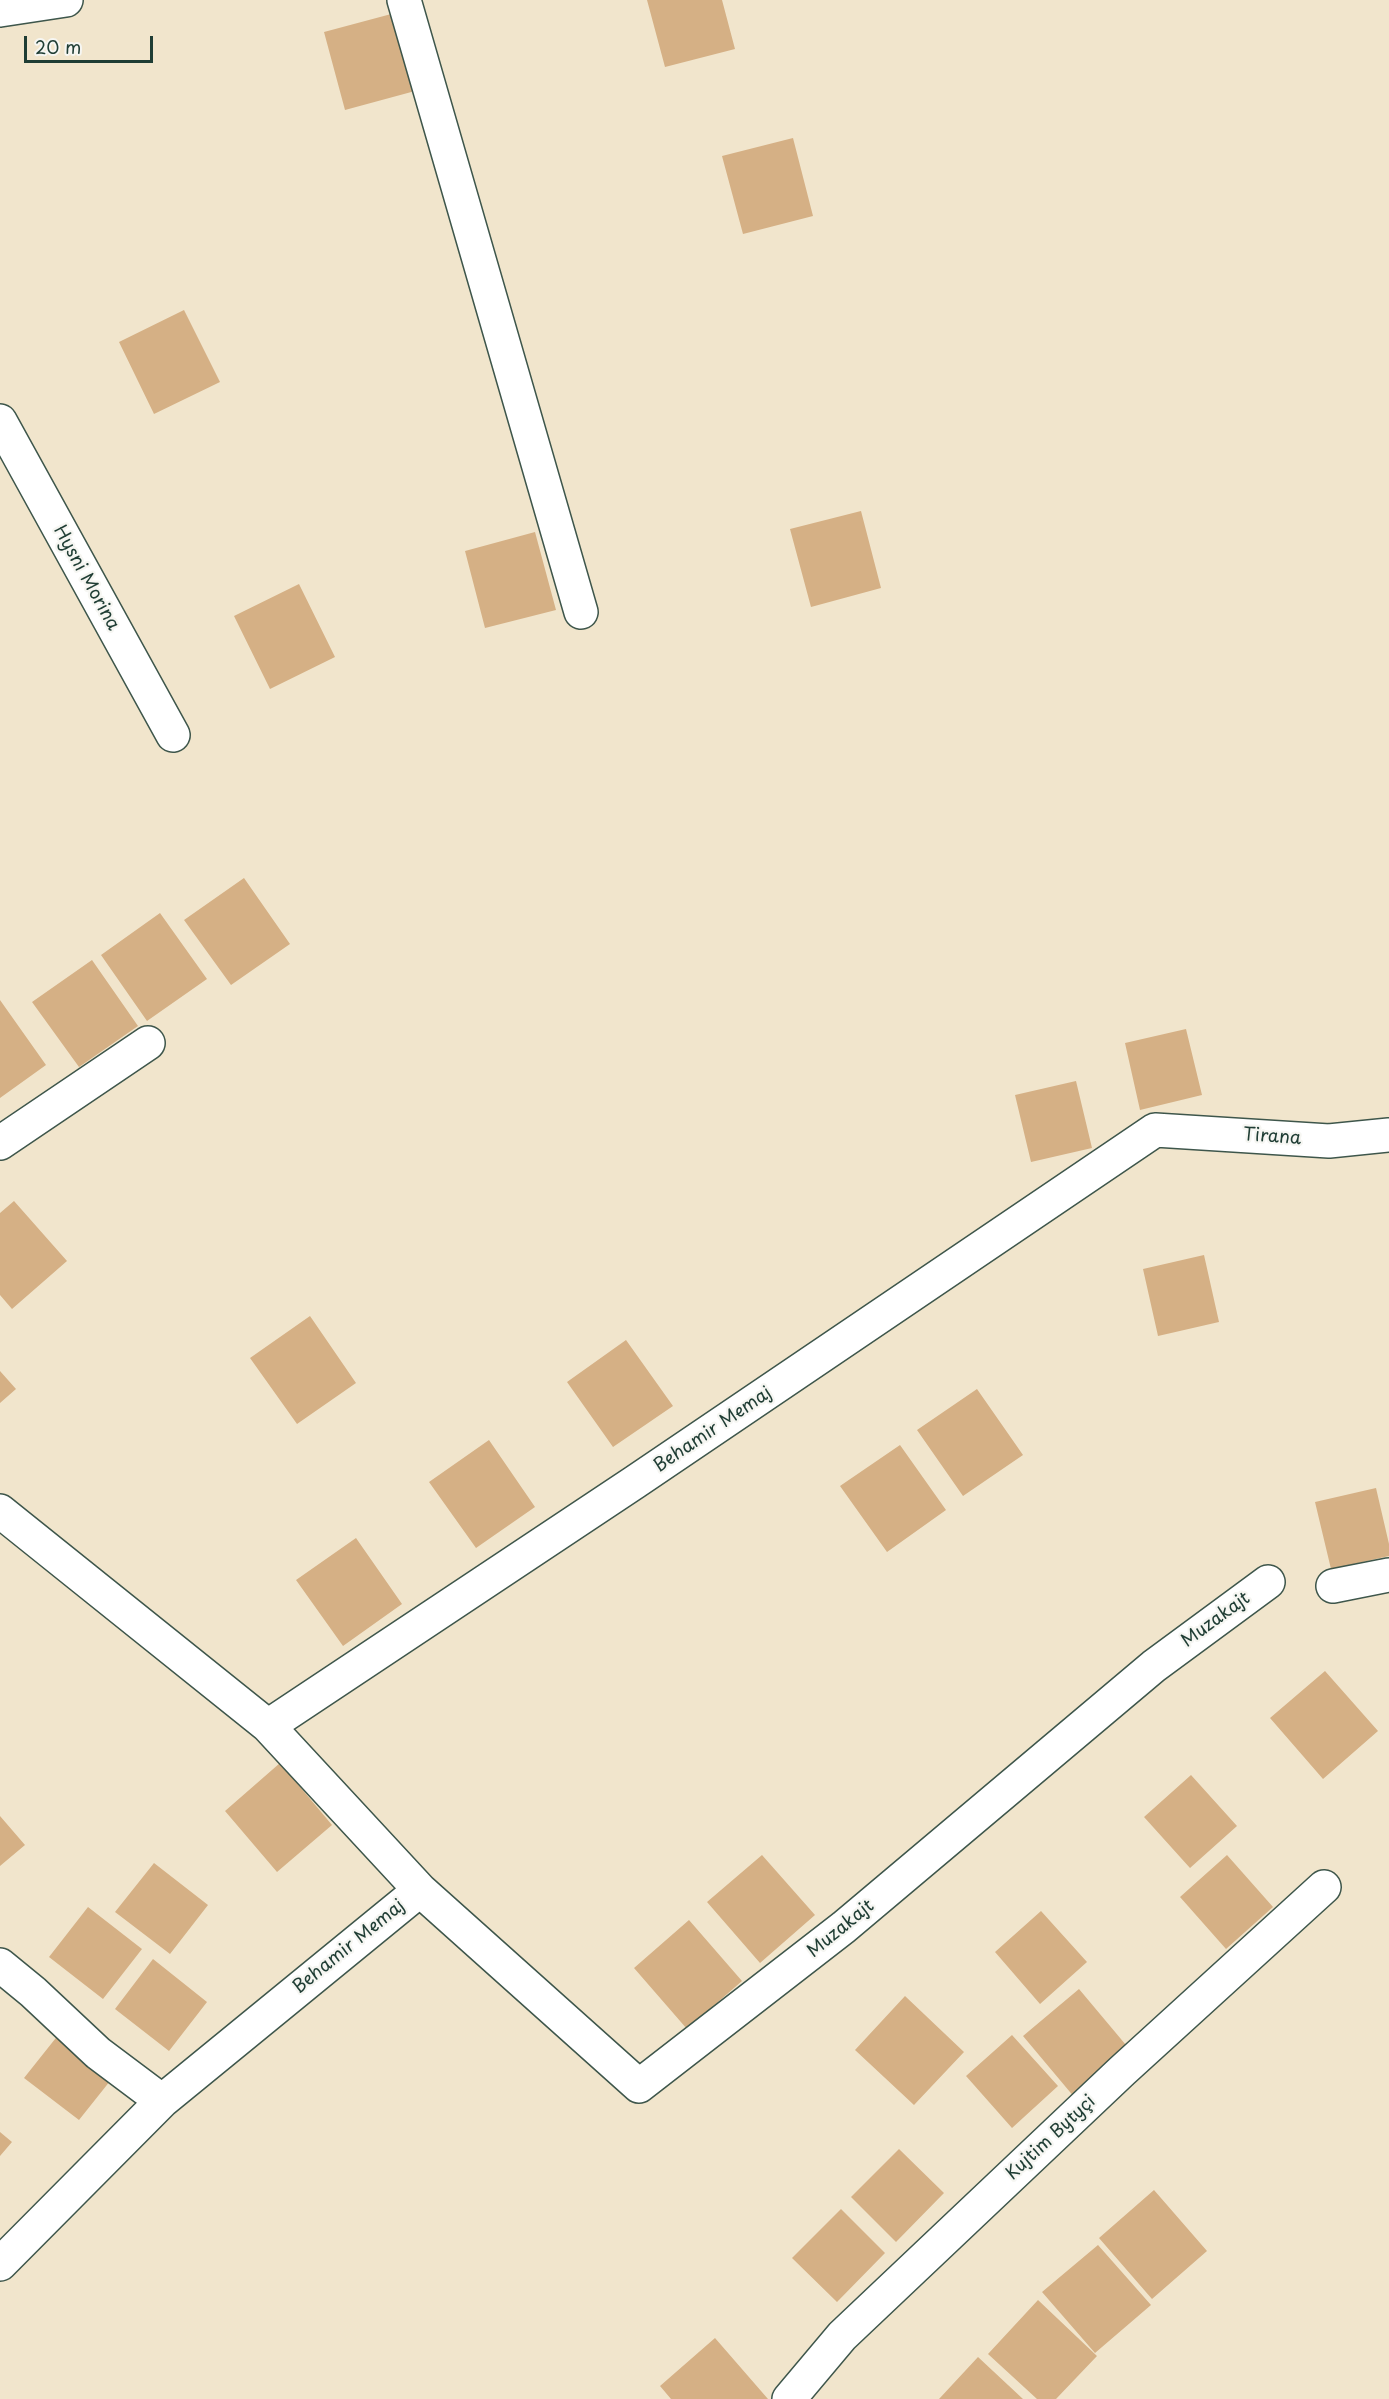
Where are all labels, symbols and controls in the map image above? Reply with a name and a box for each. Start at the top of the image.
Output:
scale bar [27,24,156,62]
text: 20 m [35,33,81,60]
street label: Hysni Morina [48,522,124,634]
street label: Tirana [1242,1124,1302,1150]
street label: Behamir Memaj [650,1383,776,1477]
street label: Muzakajt [1177,1588,1255,1652]
street label: Behamir Memaj [289,1895,409,1999]
street label: Muzakajt [803,1896,879,1962]
street label: Kujtim Bytyçi [1002,2091,1100,2185]

